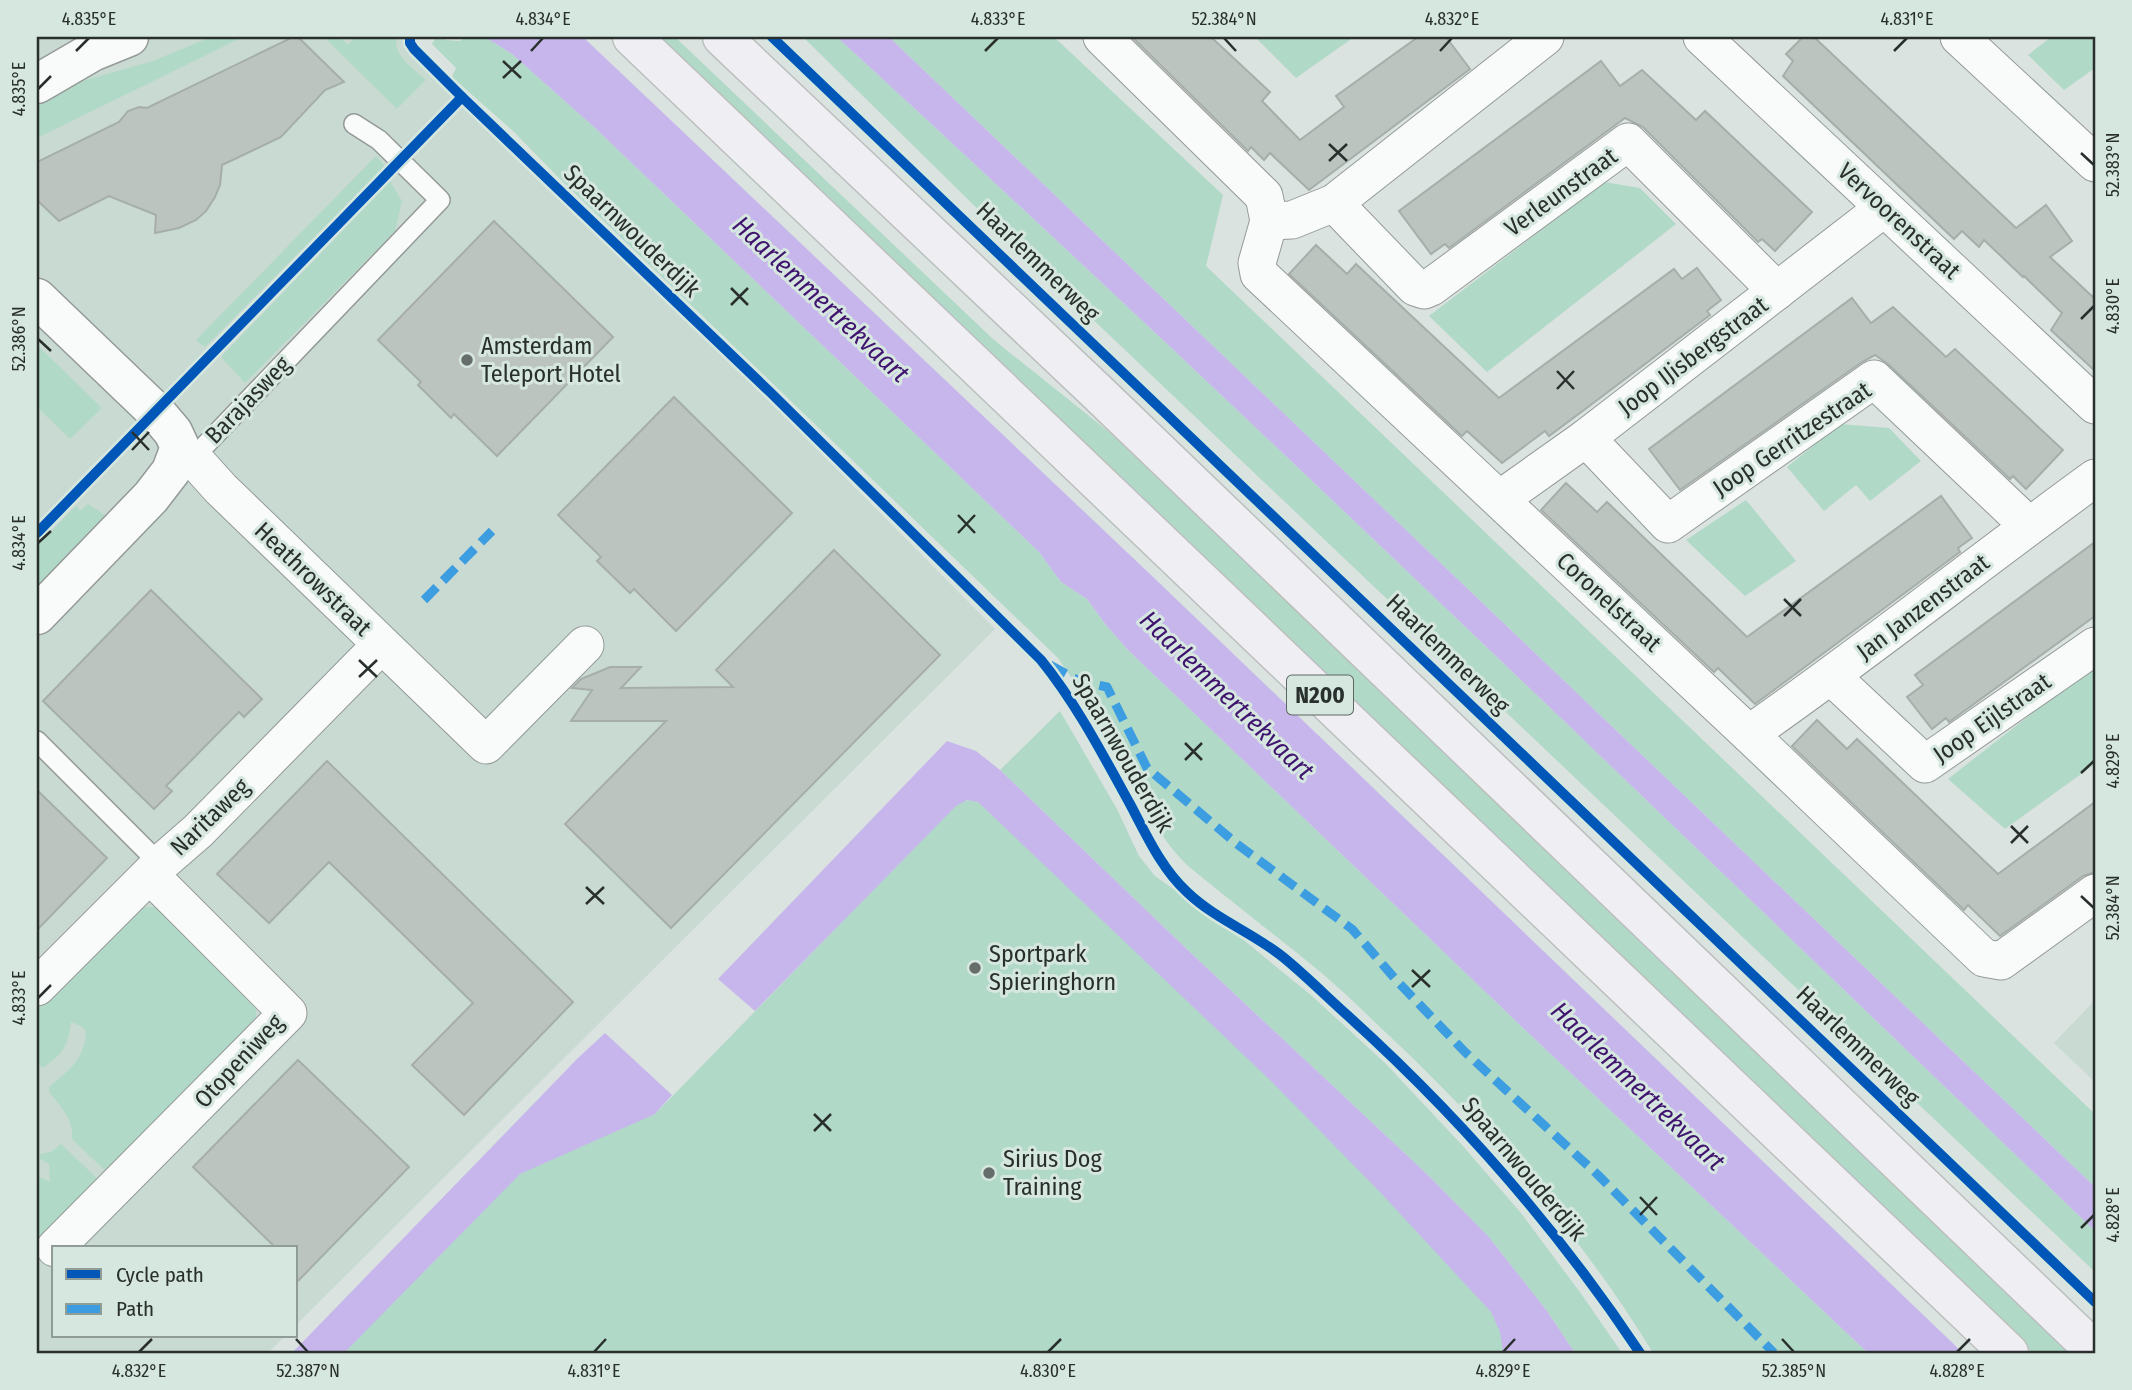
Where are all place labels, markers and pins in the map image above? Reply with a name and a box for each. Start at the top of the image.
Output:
place label: Amsterdam Teleport Hotel [481,332,621,388]
marker: Amsterdam Teleport Hotel [459,352,475,368]
place label: Sportpark Spieringhorn [989,940,1116,996]
marker: Sportpark Spieringhorn [967,960,983,976]
place label: Sirius Dog Training [1003,1145,1102,1201]
marker: Sirius Dog Training [981,1165,997,1181]

